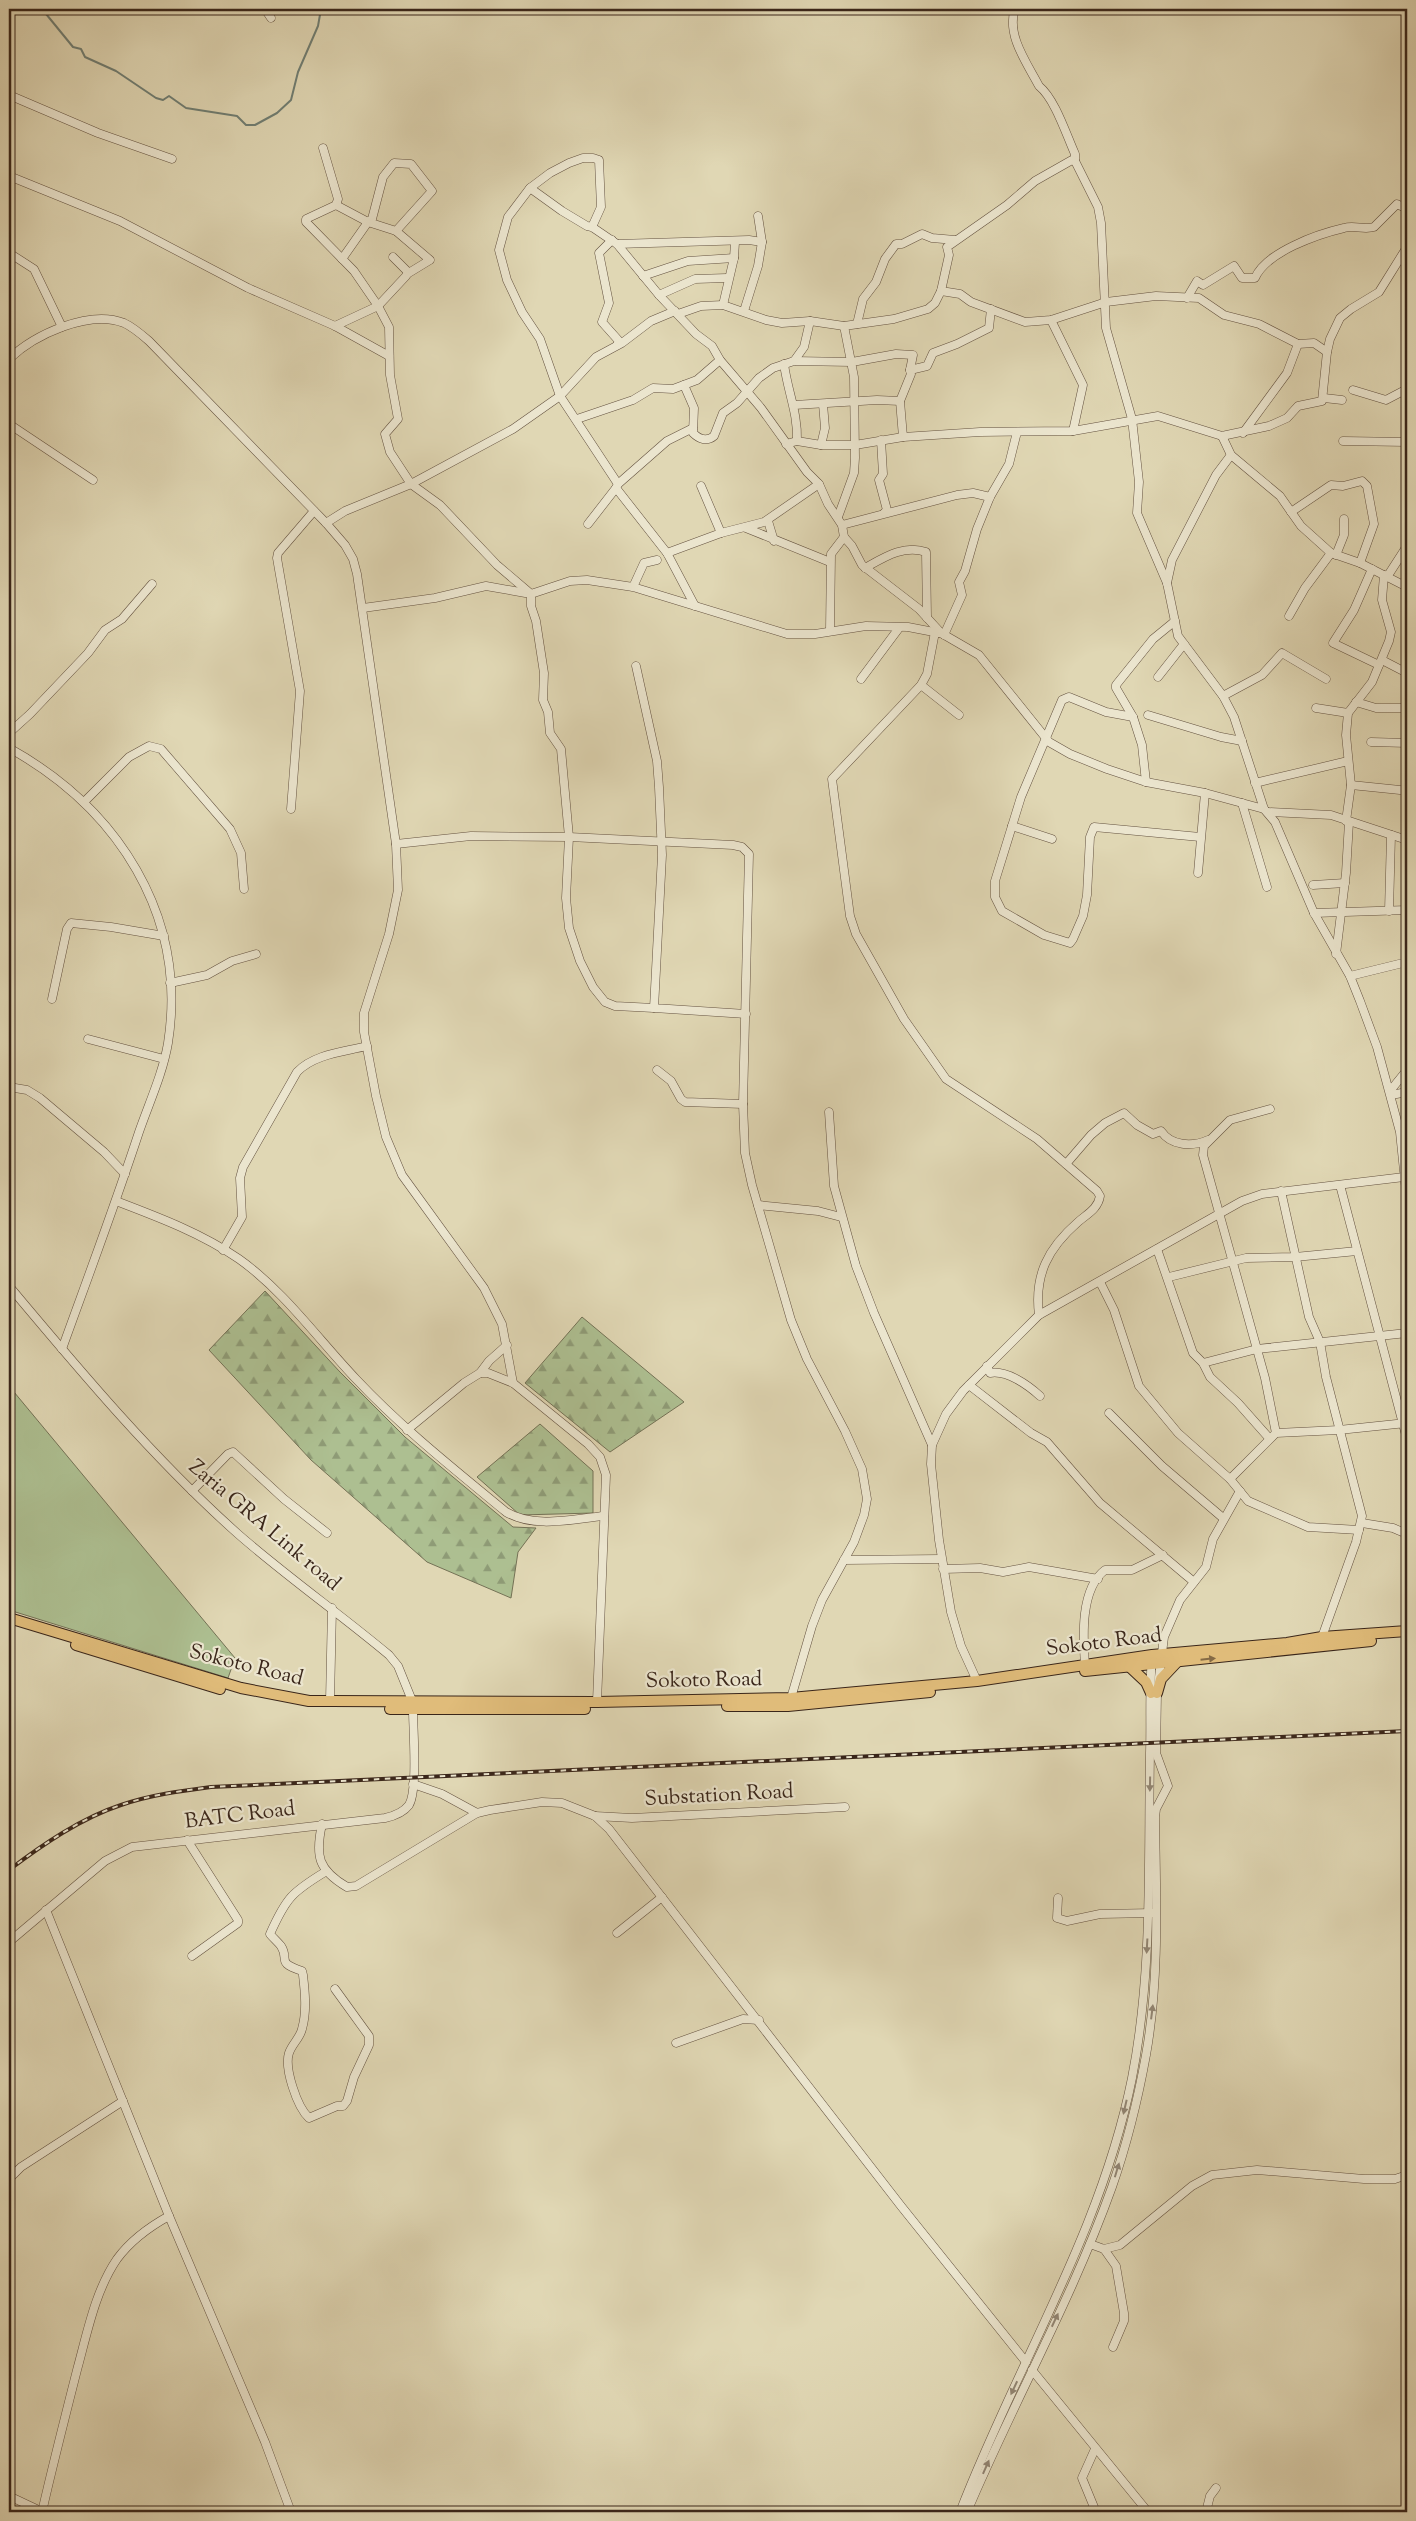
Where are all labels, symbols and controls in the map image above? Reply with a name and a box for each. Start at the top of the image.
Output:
street label: Zaria GRA Link road [181,1453,347,1599]
street label: Sokoto Road [1044,1621,1164,1665]
street label: Sokoto Road [186,1637,306,1695]
one-way arrow [1201,1655,1217,1663]
street label: Sokoto Road [645,1665,763,1697]
one-way arrow [1145,1776,1153,1792]
street label: Substation Road [644,1777,795,1815]
street label: BATC Road [183,1794,297,1838]
one-way arrow [1143,1939,1151,1955]
one-way arrow [1148,2003,1156,2019]
one-way arrow [1121,2100,1129,2115]
one-way arrow [1114,2162,1122,2177]
one-way arrow [1051,2313,1059,2327]
one-way arrow [1010,2381,1018,2395]
one-way arrow [983,2460,991,2474]

